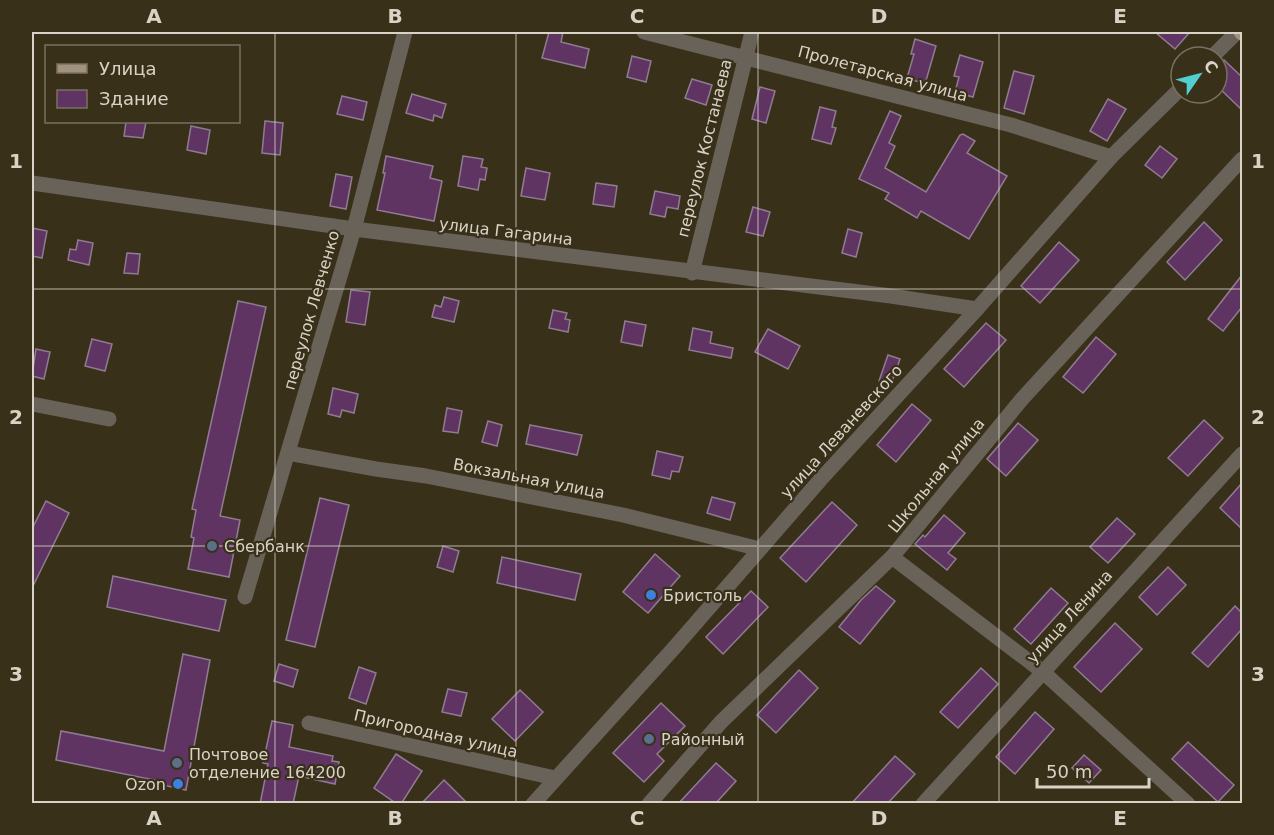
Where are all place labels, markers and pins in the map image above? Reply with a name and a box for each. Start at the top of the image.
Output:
place label: Сбербанк [224,537,305,556]
marker: Сбербанк [205,539,219,553]
place label: Бристоль [663,586,742,605]
marker: Бристоль [644,588,658,602]
place label: Районный [661,730,745,749]
marker: Районный [642,732,656,746]
place label: Почтовое отделение 164200 [189,745,346,782]
marker: Почтовое отделение 164200 [170,756,184,770]
place label: Ozon [125,775,166,794]
marker: Ozon [171,777,185,791]

